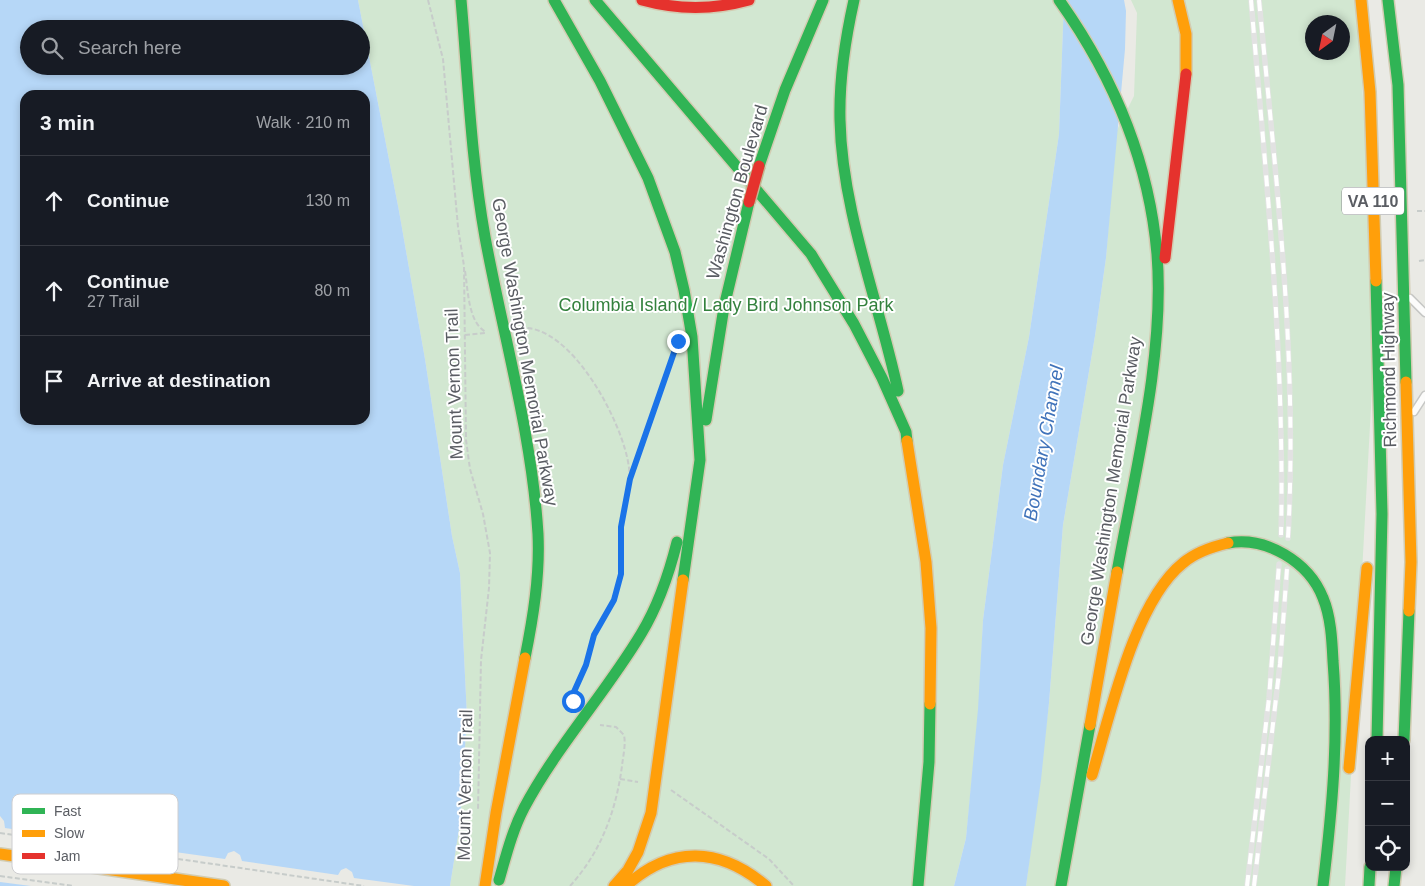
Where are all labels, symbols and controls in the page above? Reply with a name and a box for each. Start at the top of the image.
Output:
north arrow [1305,15,1350,60]
search box [20,20,370,75]
icon: search [38,34,66,62]
text: Search here [78,37,182,58]
street label: Washington Boulevard [703,103,771,281]
text: 3 min [40,111,95,134]
text: Walk · 210 m [256,114,350,131]
icon: ahead [40,187,68,215]
road number: VA 110 [1342,188,1404,215]
text: Continue [87,190,169,211]
text: 130 m [306,192,350,209]
street label: George Washington Memorial Parkway [488,196,562,508]
text: Continue [87,271,169,292]
icon: ahead [40,277,68,305]
text: 80 m [314,282,350,299]
street label: Richmond Highway [1378,292,1400,448]
text: 27 Trail [87,293,139,310]
park label: Columbia Island / Lady Bird Johnson Park [558,295,895,315]
street label: Mount Vernon Trail [441,308,467,460]
route end [667,330,690,353]
street label: George Washington Memorial Parkway [1077,335,1145,647]
water label: Boundary Channel [1019,363,1068,522]
icon: arrive [40,367,68,395]
text: Arrive at destination [87,370,271,391]
route start [562,690,585,713]
street label: Mount Vernon Trail [454,709,476,861]
map controls [1365,736,1410,871]
button: + [1365,736,1410,781]
button: − [1365,781,1410,826]
legend [12,794,178,874]
text: Fast [54,803,81,819]
text: Slow [54,825,85,841]
button: locate [1365,826,1410,871]
text: Jam [54,848,80,864]

